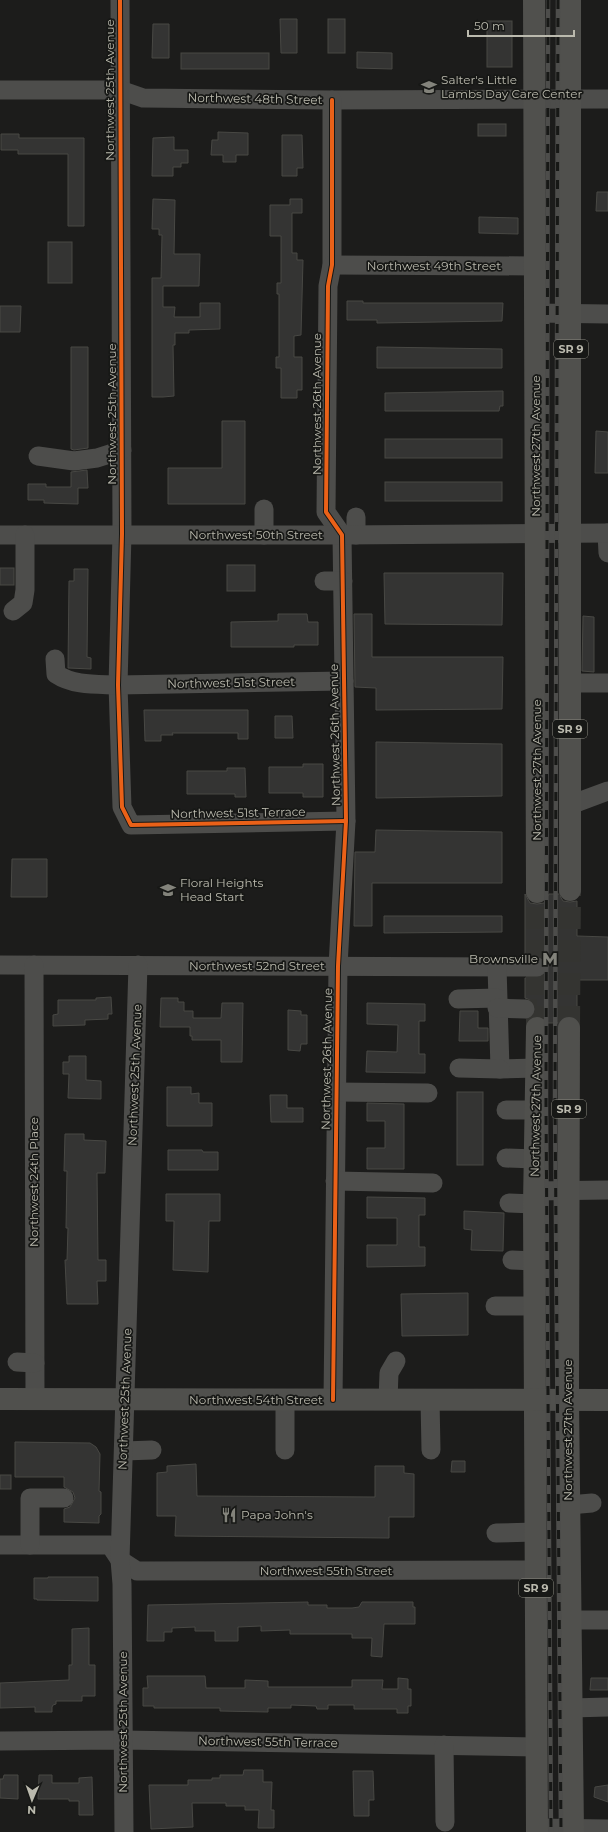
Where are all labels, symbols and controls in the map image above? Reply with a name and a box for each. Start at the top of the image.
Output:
scale bar [468,12,574,38]
text: 50 m [474,18,505,33]
street label: Northwest 25th Avenue [102,19,117,161]
place label: Salter's Little Lambs Day Care Center [441,72,582,101]
school or university icon: Salter's Little Lambs Day Care Center [420,78,438,96]
street label: Northwest 48th Street [188,90,323,107]
street label: Northwest 49th Street [367,258,501,273]
street label: Northwest 26th Avenue [309,333,324,475]
road number: SR 9 [554,340,588,358]
street label: Northwest 25th Avenue [104,343,119,485]
street label: Northwest 27th Avenue [528,375,543,517]
street label: Northwest 50th Street [189,527,323,542]
street label: Northwest 26th Avenue [326,664,343,806]
street label: Northwest 51st Street [167,674,295,691]
street label: Northwest 27th Avenue [529,699,544,841]
road number: SR 9 [553,720,587,738]
street label: Northwest 51st Terrace [170,804,306,821]
place label: Floral Heights Head Start [180,875,264,904]
school or university icon: Floral Heights Head Start [159,881,177,899]
metro station icon: Brownsville [541,950,559,968]
place label: Brownsville [469,951,538,966]
street label: Northwest 52nd Street [189,958,325,973]
street label: Northwest 26th Avenue [318,988,335,1130]
street label: Northwest 25th Avenue [125,1004,144,1146]
street label: Northwest 27th Avenue [527,1035,544,1177]
road number: SR 9 [552,1100,586,1118]
street label: Northwest 24th Place [26,1117,41,1247]
street label: Northwest 25th Avenue [115,1328,134,1470]
street label: Northwest 27th Avenue [560,1359,575,1501]
street label: Northwest 54th Street [189,1392,323,1407]
restaurant icon: Papa John's [220,1506,238,1524]
place label: Papa John's [241,1507,313,1522]
street label: Northwest 55th Street [260,1563,392,1578]
road number: SR 9 [519,1579,553,1597]
street label: Northwest 25th Avenue [115,1651,130,1793]
street label: Northwest 55th Terrace [198,1733,338,1750]
north arrow [12,1780,52,1820]
text: N [27,1803,36,1817]

